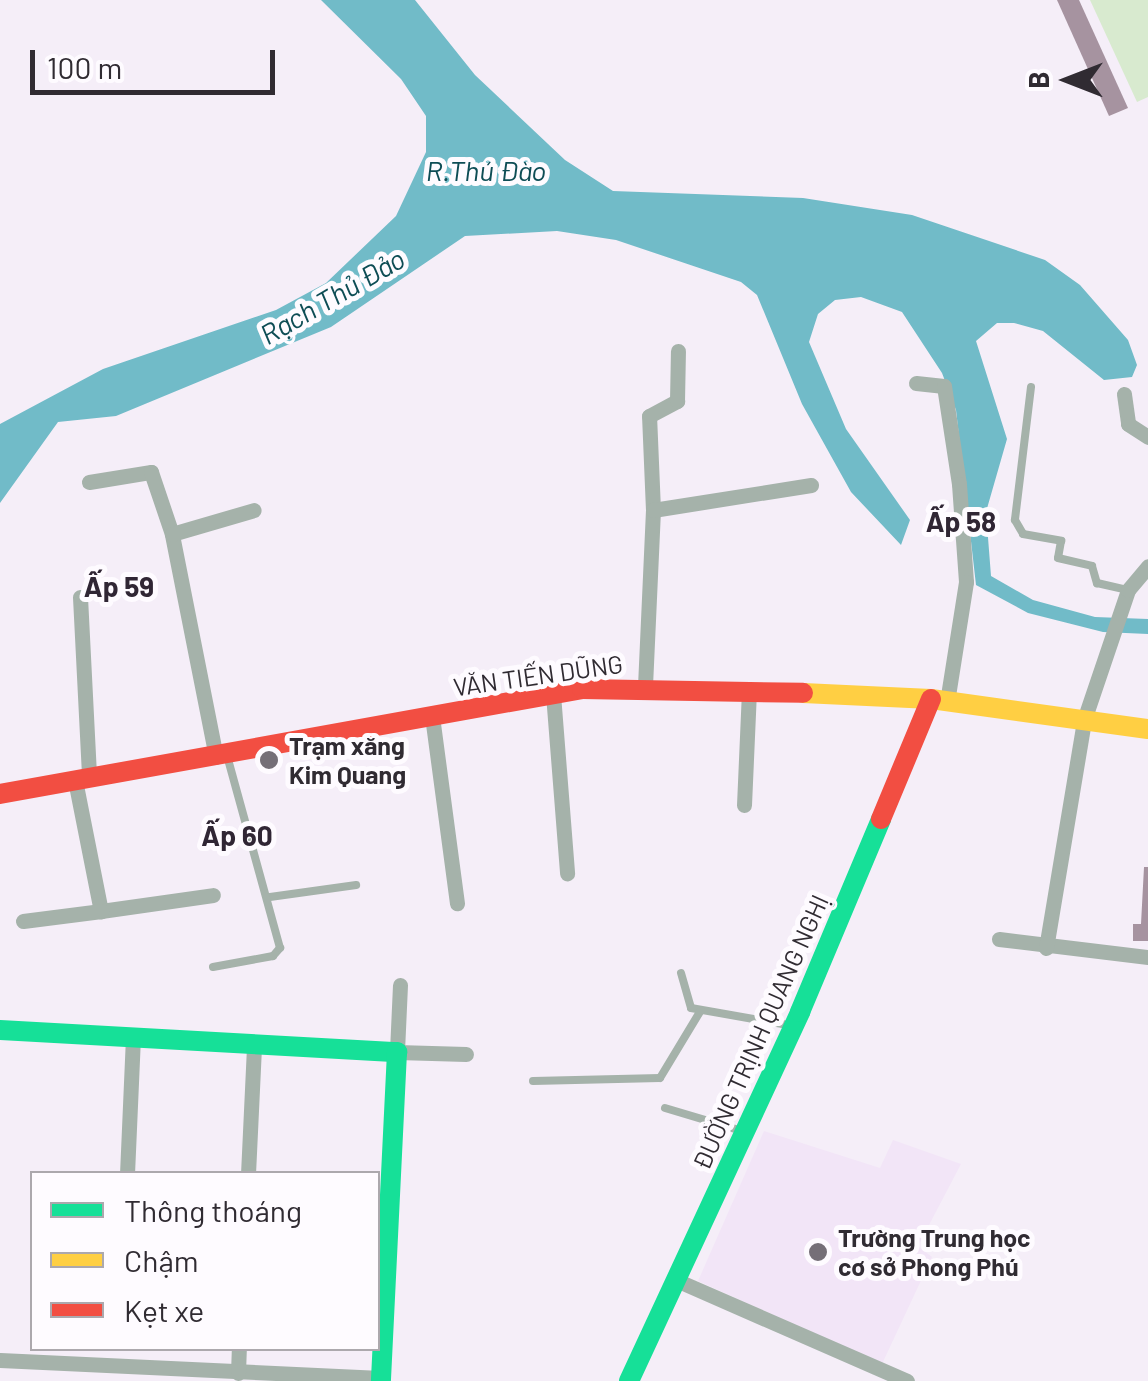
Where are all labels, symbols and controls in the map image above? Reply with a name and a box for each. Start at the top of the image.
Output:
scale bar [35,30,280,92]
north arrow [1018,30,1118,130]
text: 100 m [47,49,122,85]
text: B [1021,71,1055,89]
water label: R.Thú Đào [426,153,546,187]
water label: Rạch Thủ Đảo [254,241,410,351]
district label: Ấp 58 [926,504,996,538]
district label: Ấp 59 [84,569,154,603]
street label: VĂN TIẾN DŨNG [451,648,625,702]
place label: Trạm xăng Kim Quang [289,731,406,790]
marker: Trạm xăng Kim Quang [258,749,280,771]
district label: Ấp 60 [201,818,273,852]
street label: ĐƯỜNG TRỊNH QUANG NGHỊ [686,890,834,1174]
legend [30,1171,380,1351]
text: Thông thoáng [124,1192,302,1228]
place label: Trường Trung học cơ sở Phong Phú [838,1223,1030,1282]
marker: Trường Trung học cơ sở Phong Phú [807,1241,829,1263]
text: Chậm [124,1242,199,1278]
text: Kẹt xe [124,1292,204,1328]

